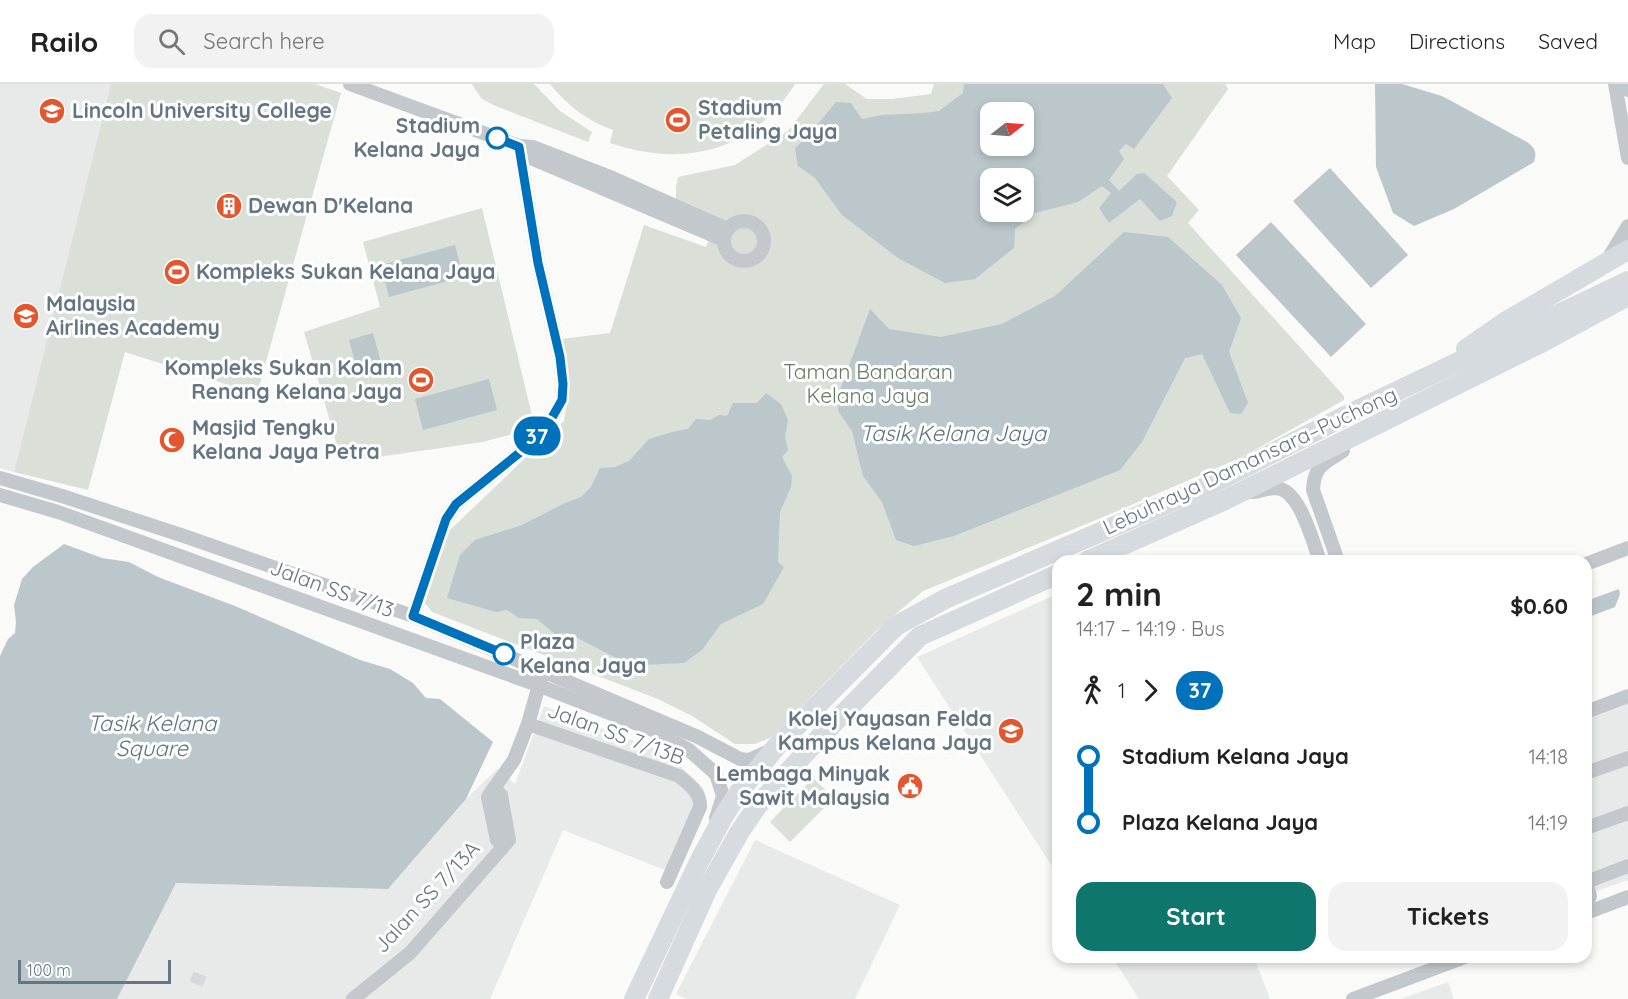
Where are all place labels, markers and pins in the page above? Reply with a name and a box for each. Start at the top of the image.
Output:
place label: Stadium Petaling Jaya [698,94,837,144]
school or university icon: Lincoln University College [37,96,67,126]
place label: Lincoln University College [72,97,332,123]
sports icon: Stadium Petaling Jaya [663,105,693,135]
place label: Stadium Kelana Jaya [354,112,480,162]
marker: Stadium Kelana Jaya [486,127,508,149]
building icon: Dewan D'Kelana [214,191,244,221]
place label: Dewan D'Kelana [248,192,413,218]
sports icon: Kompleks Sukan Kelana Jaya [162,257,192,287]
place label: Kompleks Sukan Kelana Jaya [196,258,495,284]
place label: Malaysia Airlines Academy [46,290,220,340]
school or university icon: Malaysia Airlines Academy [11,301,41,331]
place label: Kompleks Sukan Kolam Renang Kelana Jaya [164,354,402,404]
sports icon: Kompleks Sukan Kolam Renang Kelana Jaya [406,365,436,395]
place label: Masjid Tengku Kelana Jaya Petra [192,414,380,464]
mosque icon: Masjid Tengku Kelana Jaya Petra [157,425,187,455]
place label: Plaza Kelana Jaya [520,628,646,678]
marker: Plaza Kelana Jaya [493,643,515,665]
place label: Kolej Yayasan Felda Kampus Kelana Jaya [778,705,992,755]
school or university icon: Kolej Yayasan Felda Kampus Kelana Jaya [996,716,1026,746]
place label: Lembaga Minyak Sawit Malaysia [716,760,890,810]
public building icon: Lembaga Minyak Sawit Malaysia [895,771,925,801]

